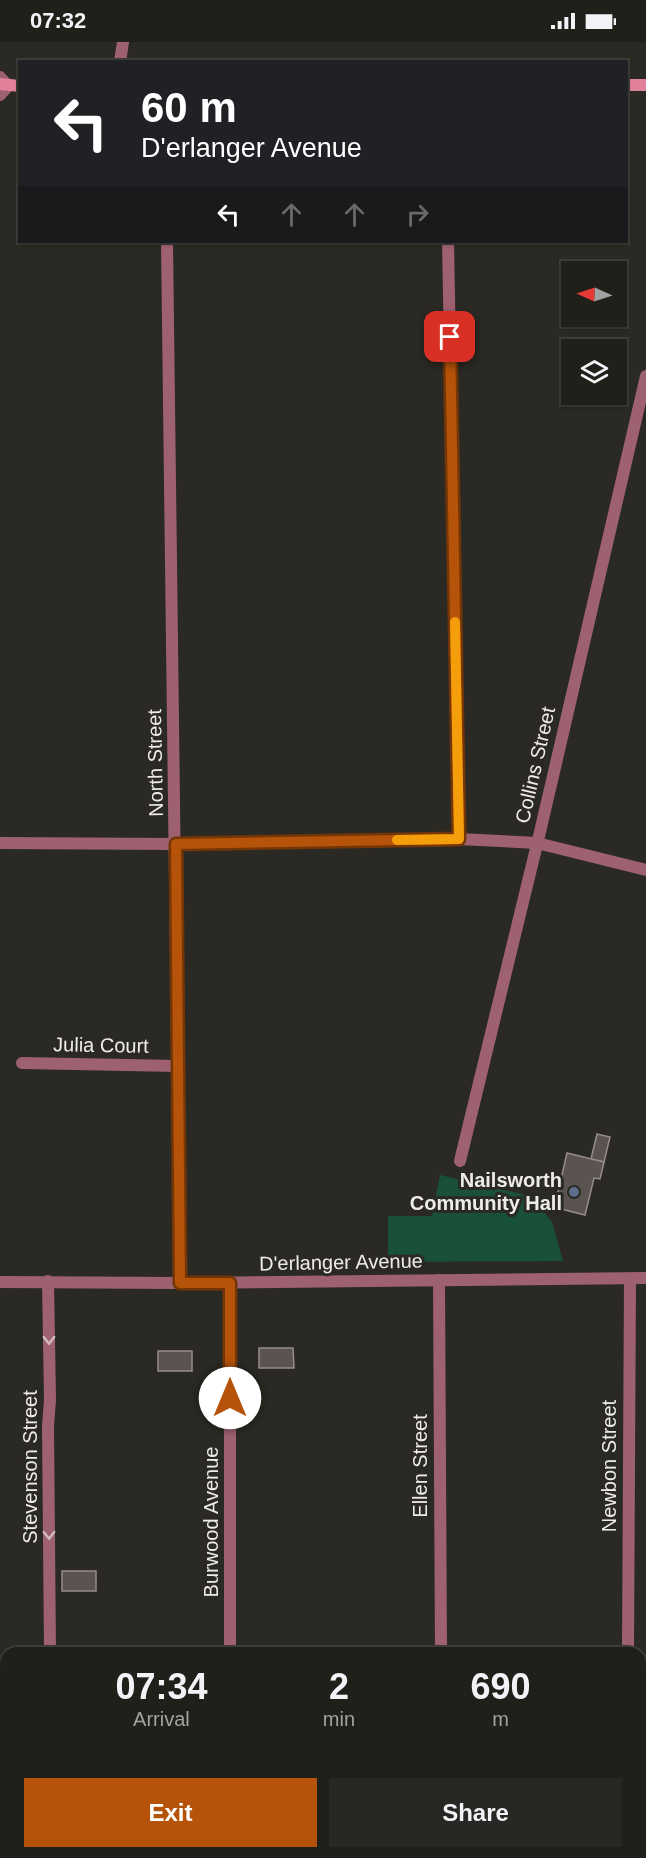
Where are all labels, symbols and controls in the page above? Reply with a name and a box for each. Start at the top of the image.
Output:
text: 07:32 [30,8,86,33]
icon: left [42,84,120,162]
text: 60 m [141,84,237,131]
text: D'erlanger Avenue [141,133,362,163]
icon: left [212,198,245,231]
icon: ahead [275,198,308,231]
icon: ahead [338,198,371,231]
icon: right [401,198,434,231]
north arrow [561,261,627,327]
map controls [561,261,627,405]
pin [424,311,475,362]
icon: arrive [433,320,466,353]
button: layers [561,339,627,405]
street label: Collins Street [511,704,559,825]
street label: North Street [143,708,167,817]
street label: Julia Court [53,1033,149,1057]
place label: Nailsworth Community Hall [410,1169,562,1214]
marker: Nailsworth Community Hall [567,1185,581,1199]
street label: D'erlanger Avenue [259,1250,423,1274]
one-way arrow [43,1335,55,1344]
position arrow [198,1366,262,1430]
street label: Stevenson Street [19,1390,41,1544]
street label: Newbon Street [598,1399,620,1532]
street label: Ellen Street [409,1414,431,1518]
street label: Burwood Avenue [200,1447,222,1597]
one-way arrow [43,1530,55,1539]
text: 07:34 [115,1666,207,1707]
text: 2 [329,1666,349,1707]
text: 690 [470,1666,531,1707]
text: Arrival [133,1708,190,1730]
text: min [323,1708,355,1730]
text: m [492,1708,509,1730]
button: Exit [24,1778,317,1847]
button: Share [329,1778,622,1847]

